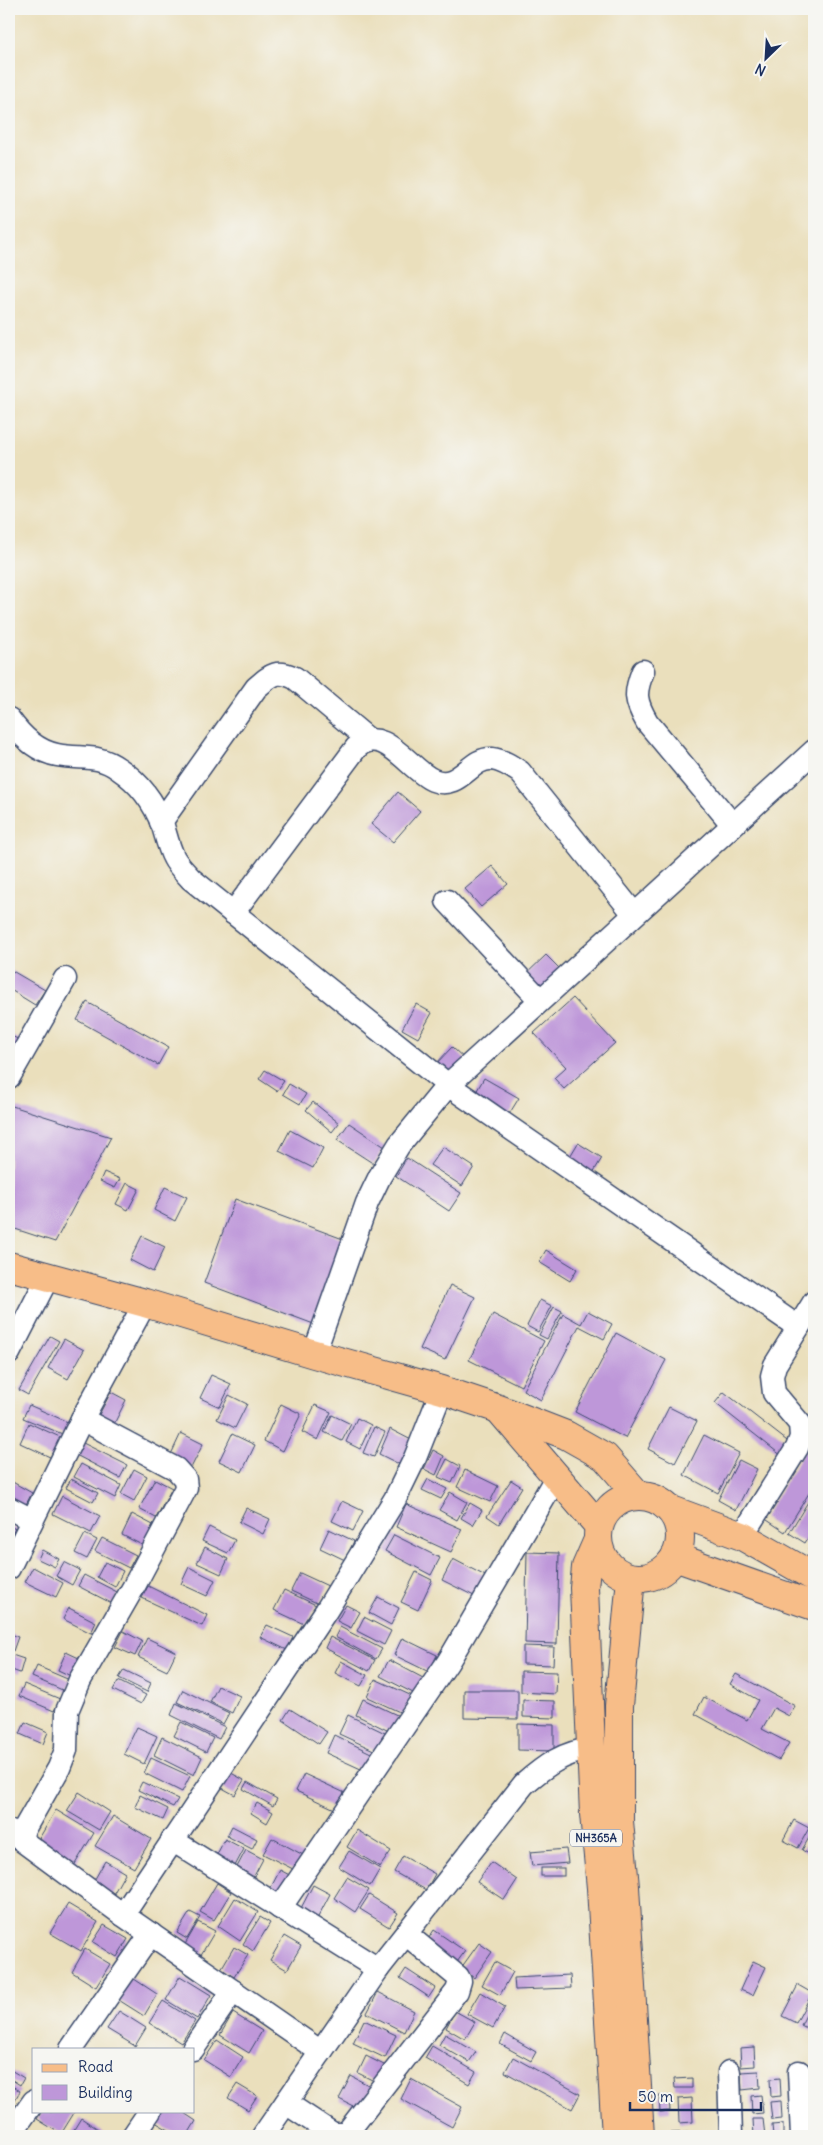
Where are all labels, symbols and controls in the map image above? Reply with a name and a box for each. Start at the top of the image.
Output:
north arrow [740,32,790,82]
text: N [752,60,769,80]
road number: NH365A [570,1830,622,1846]
legend [32,2048,195,2112]
text: Road [78,2057,113,2076]
scale bar [630,2080,762,2112]
text: Building [78,2083,133,2102]
text: 50 m [638,2087,673,2106]

